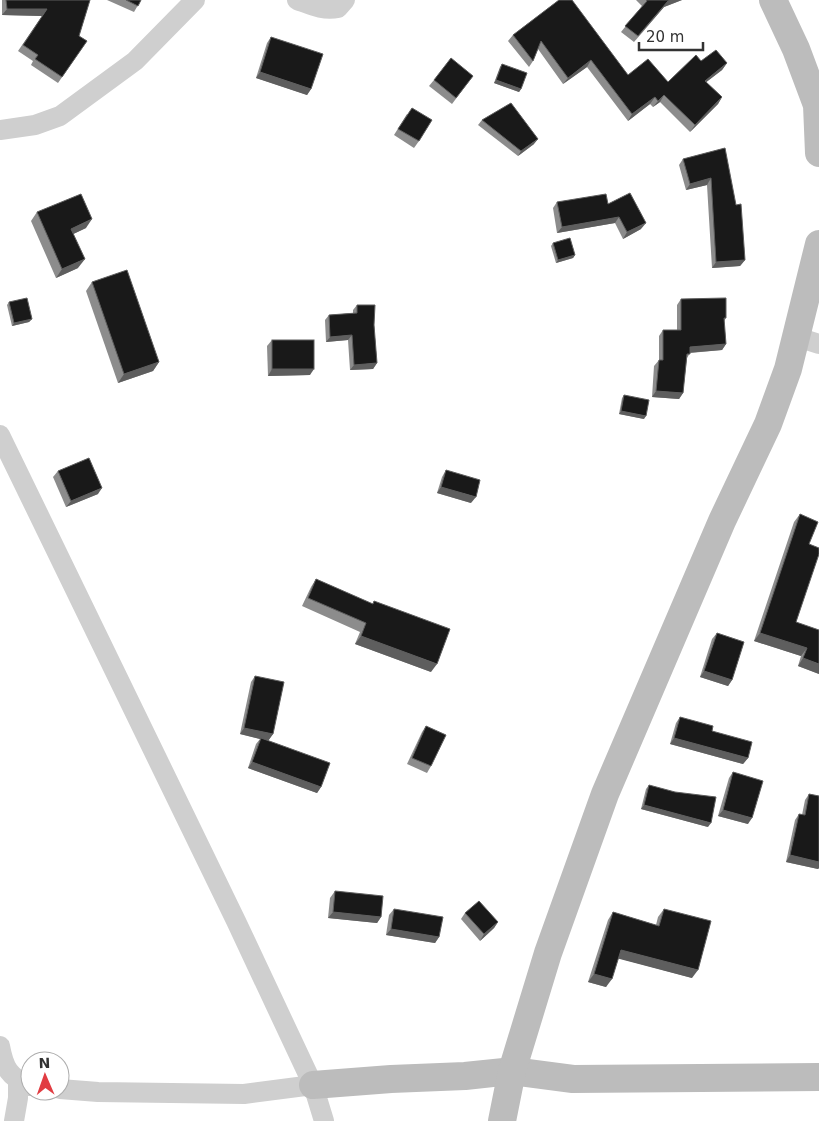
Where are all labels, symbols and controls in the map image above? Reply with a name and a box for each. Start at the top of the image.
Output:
scale bar [639,20,703,52]
text: 20 m [646,28,684,46]
north arrow [20,1051,70,1101]
text: N [38,1055,51,1071]

